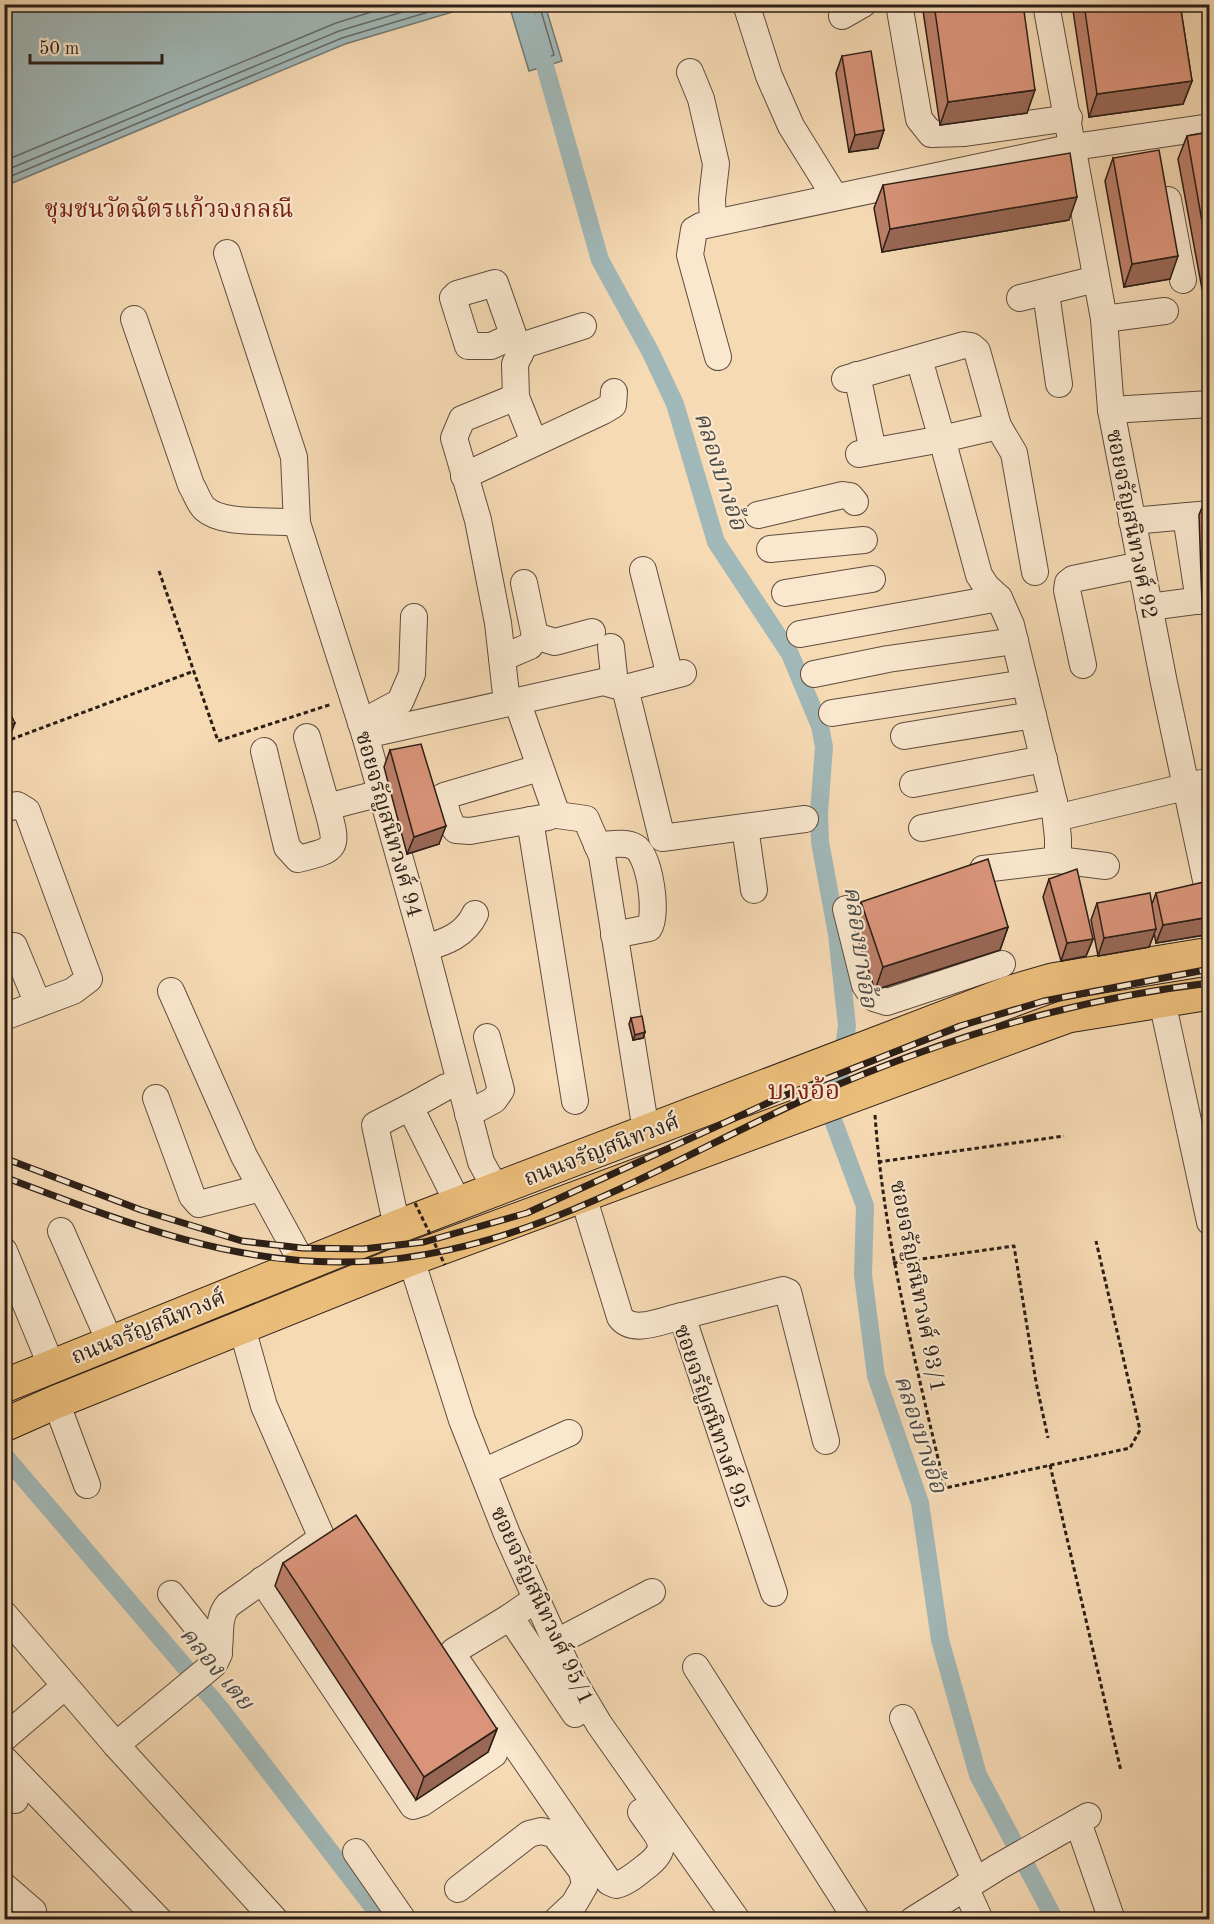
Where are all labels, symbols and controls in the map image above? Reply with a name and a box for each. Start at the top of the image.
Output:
scale bar [30,27,162,65]
text: 50 m [39,40,79,58]
district label: ชุมชนวัดฉัตรแก้วจงกลณี [45,195,293,224]
water label: คลองบางอ้อ [689,409,753,534]
street label: ซอยจรัญสนิทวงศ์ 92 [1102,427,1163,621]
street label: ซอยจรัญสนิทวงศ์ 94 [351,728,428,920]
water label: คลองบางอ้อ [839,885,883,1011]
district label: บางอ้อ [768,1076,840,1105]
street label: ถนนจรัญสนิทวงศ์ [520,1108,682,1191]
street label: ซอยจรัญสนิทวงศ์ 93/1 [886,1178,951,1394]
street label: ถนนจรัญสนิทวงศ์ [67,1284,229,1369]
street label: ซอยจรัญสนิทวงศ์ 95 [669,1321,756,1511]
water label: คลองบางอ้อ [889,1372,953,1497]
street label: ซอยจรัญสนิทวงศ์ 95/1 [486,1502,599,1708]
water label: คลอง เตย [174,1623,258,1717]

